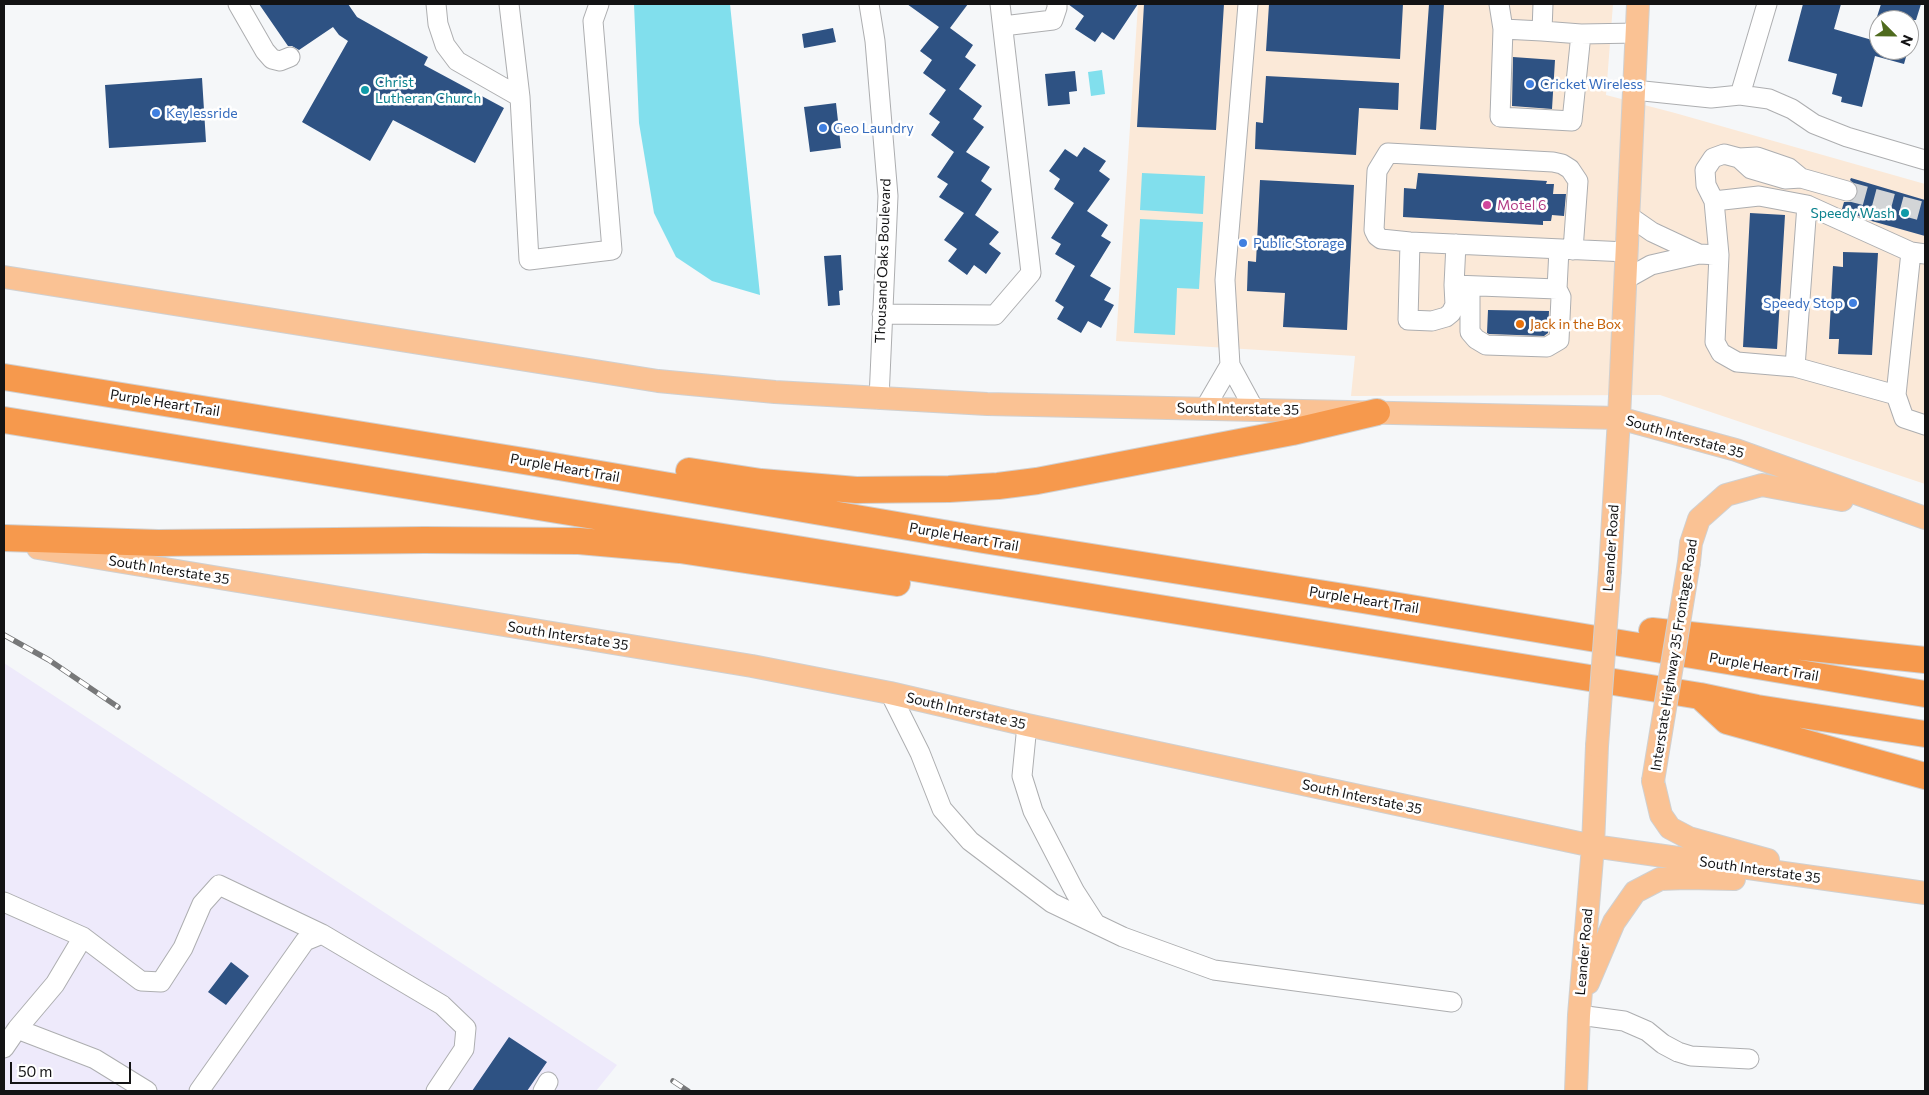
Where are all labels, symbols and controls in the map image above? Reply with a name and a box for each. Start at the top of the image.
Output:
north arrow [1869,10,1919,60]
text: N [1897,33,1917,49]
place label: Christ Lutheran Church [375,74,481,106]
place label: Cricket Wireless [1540,76,1643,92]
marker: Cricket Wireless [1524,78,1536,90]
marker: Christ Lutheran Church [359,84,371,96]
place label: Keylessride [166,105,238,121]
marker: Keylessride [150,107,162,119]
place label: Geo Laundry [833,120,914,136]
marker: Geo Laundry [817,122,829,134]
street label: Thousand Oaks Boulevard [872,178,894,344]
place label: Motel 6 [1497,197,1546,213]
marker: Motel 6 [1481,199,1493,211]
place label: Speedy Wash [1810,205,1895,221]
marker: Speedy Wash [1899,207,1911,219]
place label: Public Storage [1253,235,1344,251]
marker: Public Storage [1237,237,1249,249]
place label: Speedy Stop [1763,295,1843,311]
marker: Speedy Stop [1847,297,1859,309]
place label: Jack in the Box [1530,316,1621,332]
marker: Jack in the Box [1514,318,1526,330]
street label: Purple Heart Trail [109,386,221,420]
street label: South Interstate 35 [1177,400,1299,418]
street label: South Interstate 35 [1624,412,1746,462]
street label: Purple Heart Trail [509,450,621,486]
street label: Leander Road [1600,504,1622,592]
street label: Purple Heart Trail [908,519,1020,555]
street label: Interstate Highway 35 Frontage Road [1647,538,1701,772]
street label: South Interstate 35 [107,552,231,588]
street label: Purple Heart Trail [1308,583,1420,617]
street label: South Interstate 35 [506,618,630,654]
street label: Purple Heart Trail [1708,649,1820,685]
street label: South Interstate 35 [905,689,1027,733]
street label: South Interstate 35 [1300,776,1424,818]
street label: South Interstate 35 [1698,853,1822,887]
street label: Leander Road [1572,908,1596,996]
scale bar [12,1052,134,1084]
text: 50 m [18,1062,52,1080]

